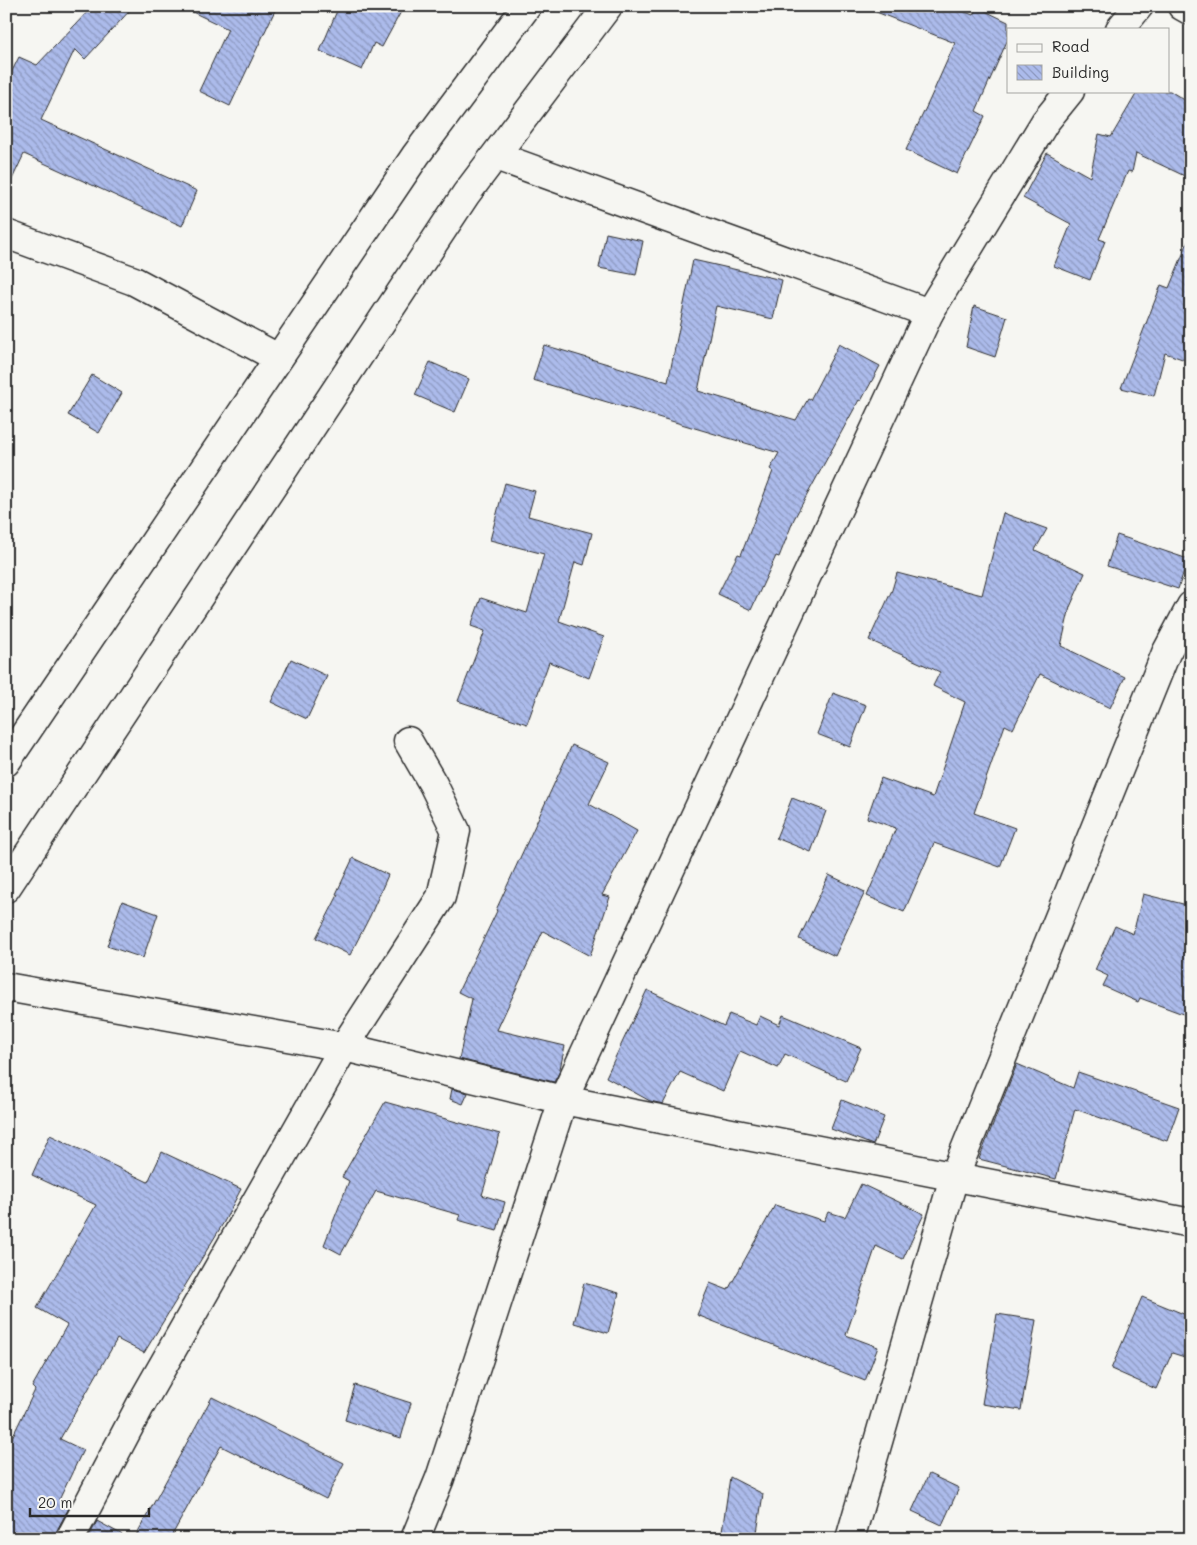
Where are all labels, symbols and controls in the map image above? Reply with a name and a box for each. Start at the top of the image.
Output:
legend [1007,28,1170,92]
text: Road [1052,36,1089,56]
text: Building [1052,62,1109,82]
scale bar [30,1485,149,1517]
text: 20 m [38,1492,72,1512]

